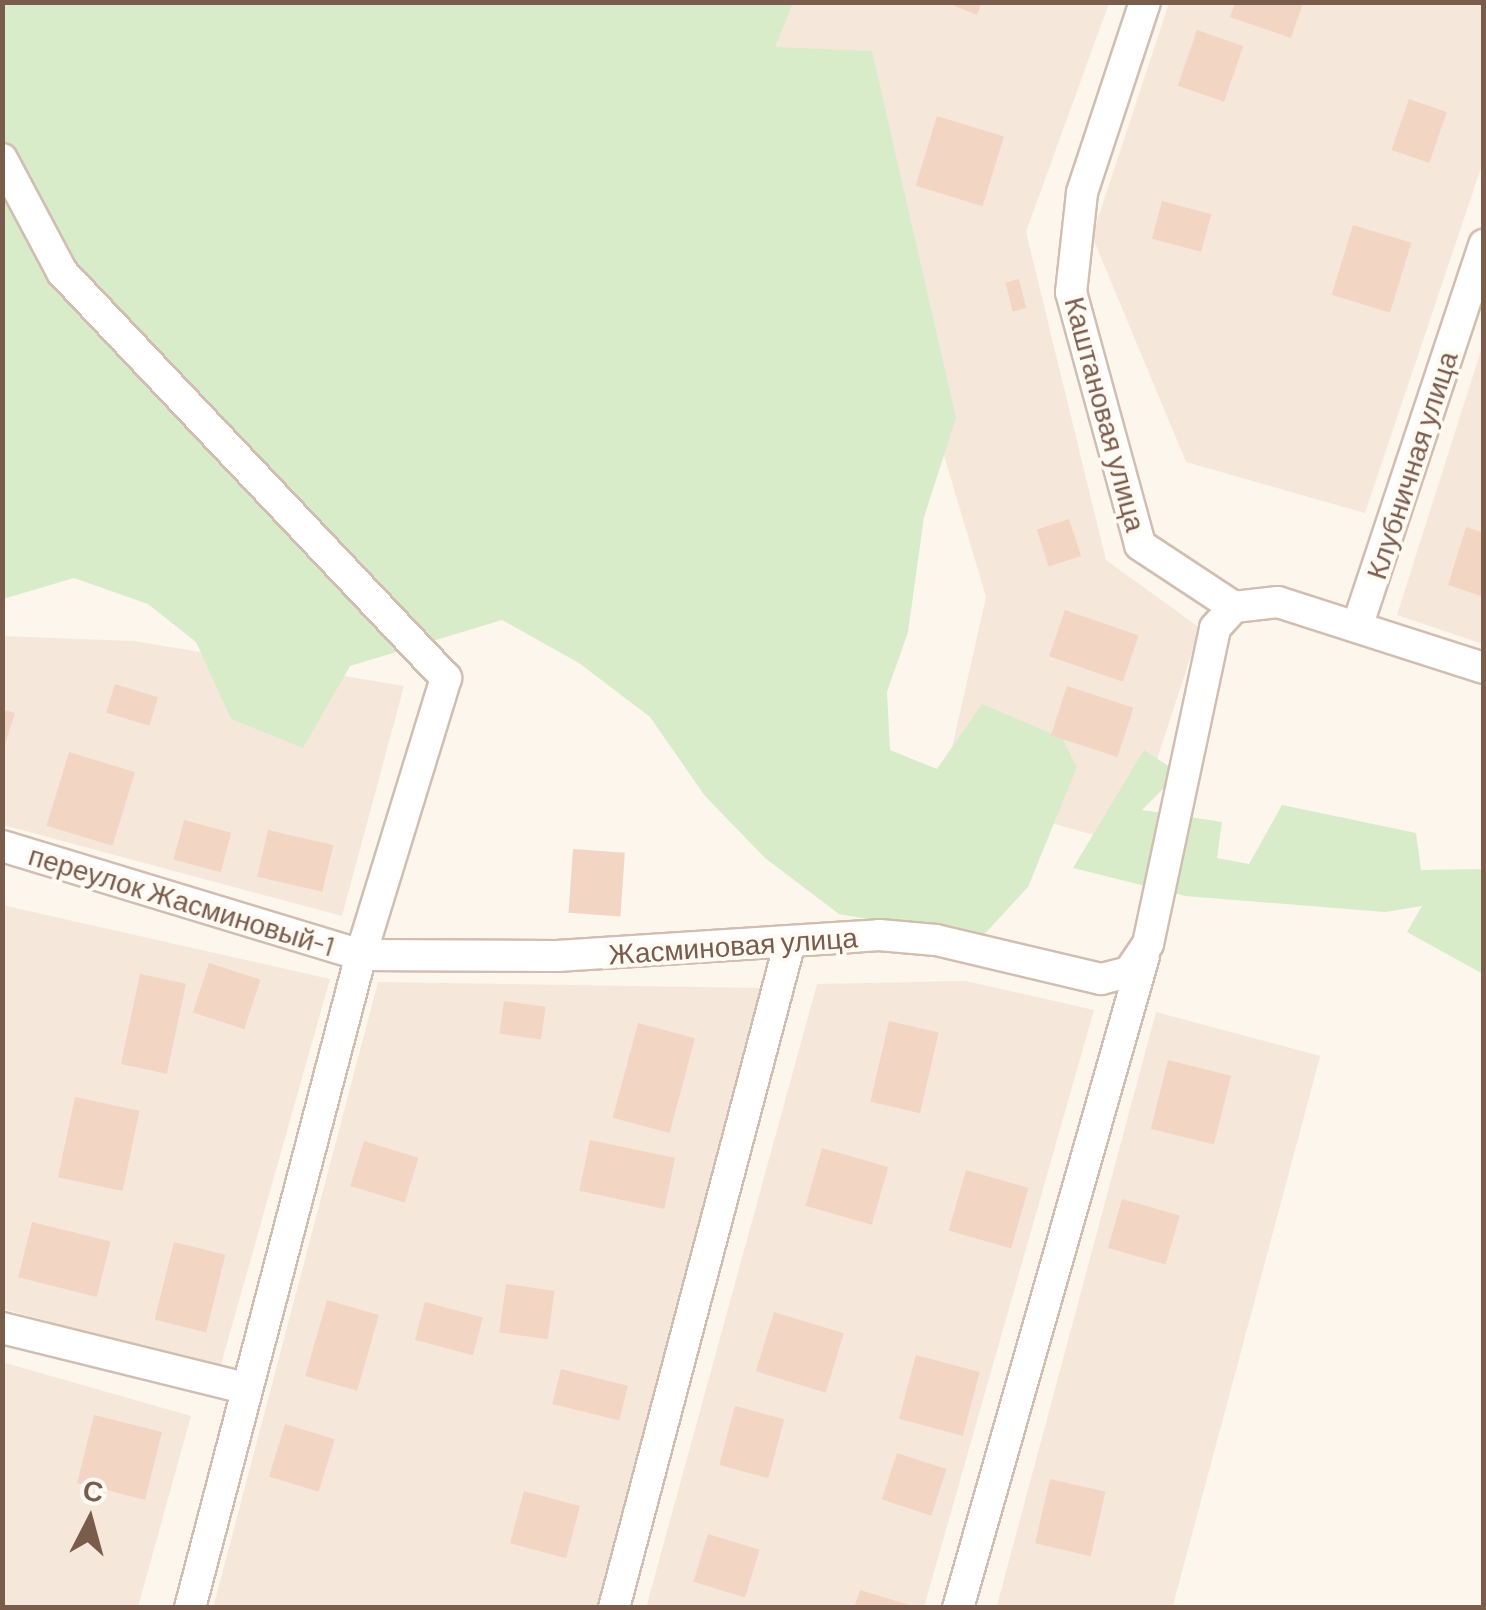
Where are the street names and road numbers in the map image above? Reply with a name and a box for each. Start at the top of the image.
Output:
street label: Каштановая улица [1059,293,1153,535]
street label: Клубничная улица [1358,347,1464,583]
street label: переулок Жасминовый-1 [25,837,339,963]
street label: Жасминовая улица [607,920,859,970]

